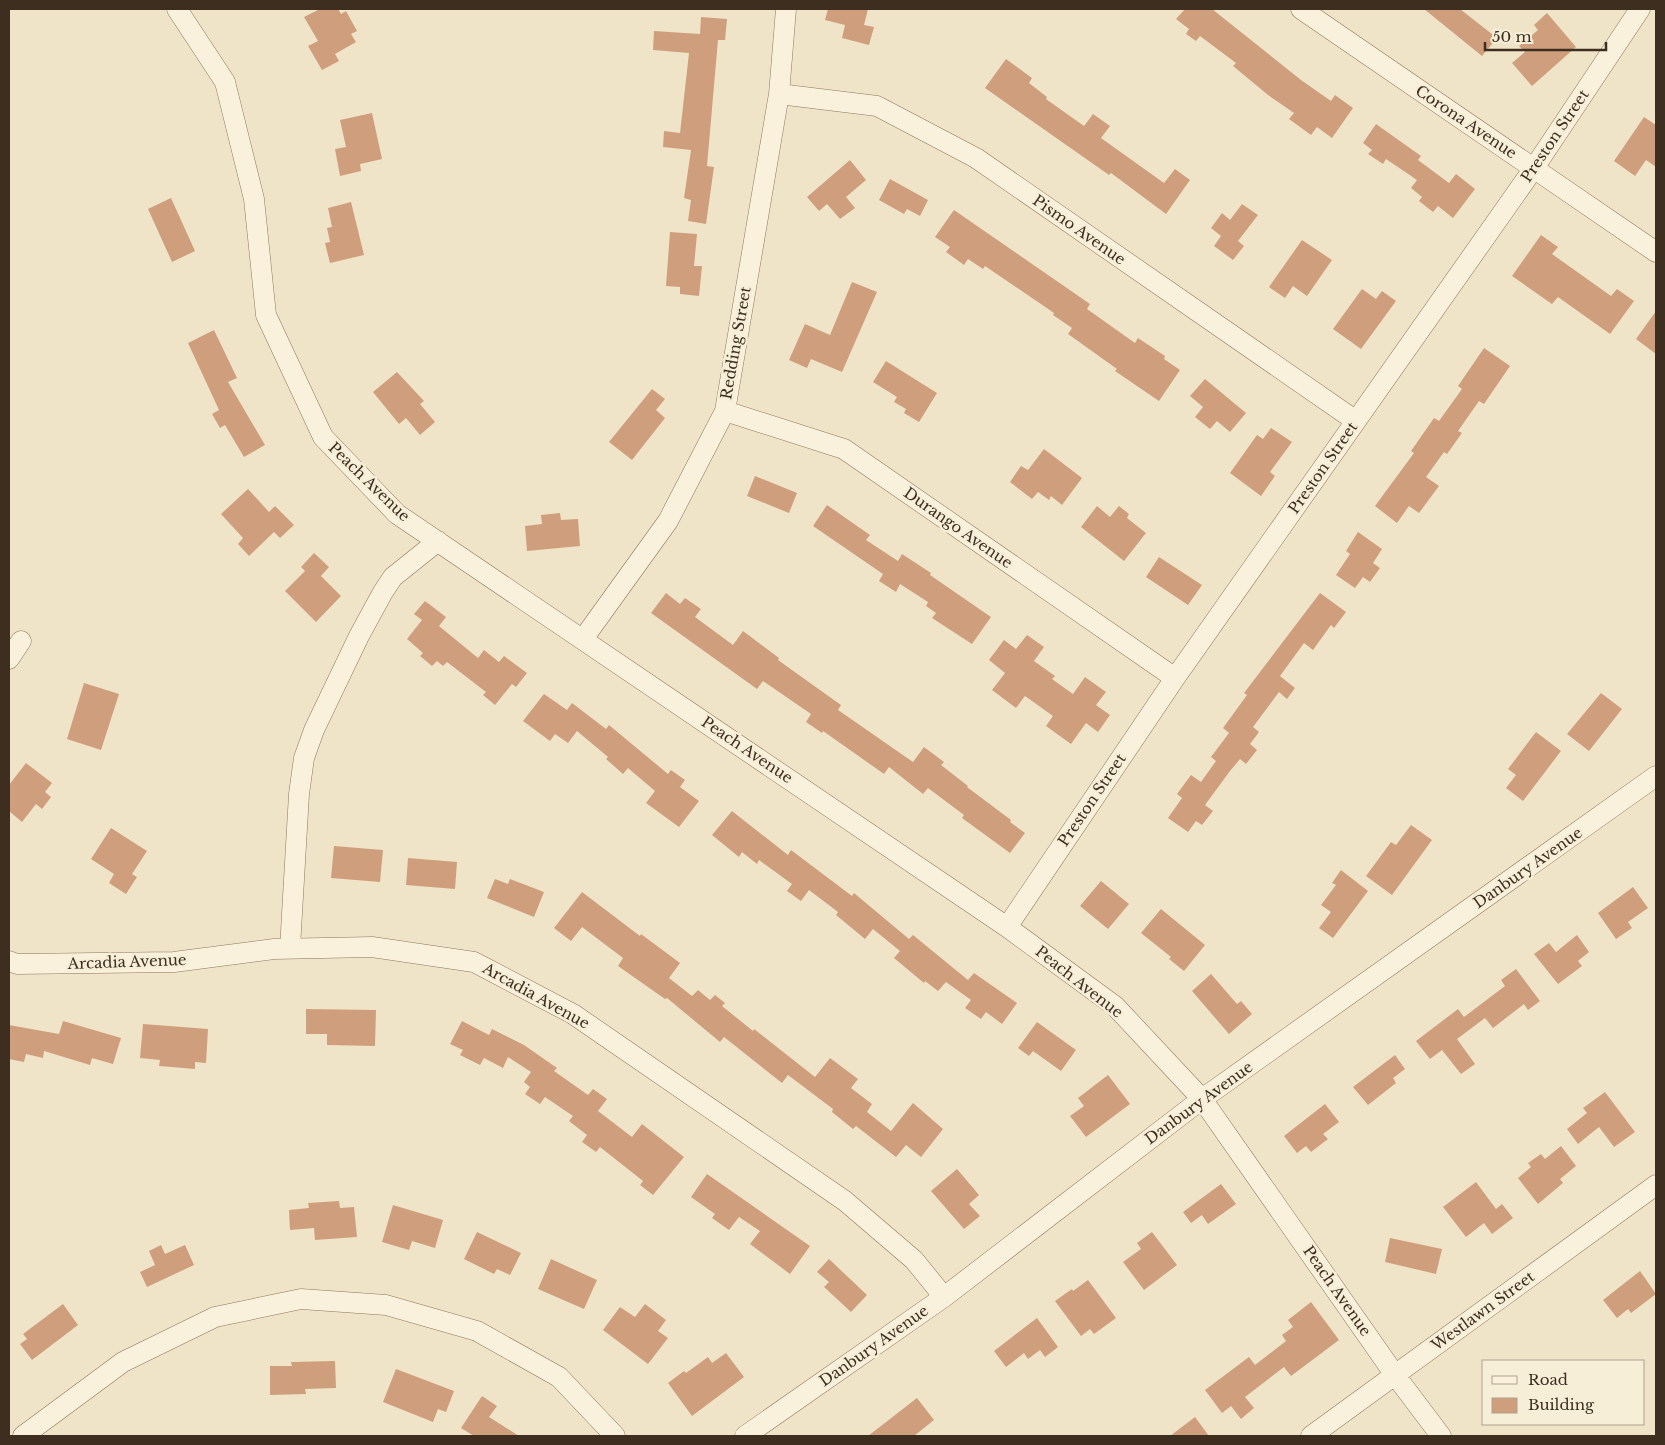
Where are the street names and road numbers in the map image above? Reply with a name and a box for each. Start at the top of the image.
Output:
street label: Corona Avenue [1412,81,1520,162]
street label: Preston Street [1517,85,1593,186]
street label: Pismo Avenue [1029,191,1129,269]
street label: Redding Street [716,285,755,401]
street label: Preston Street [1284,418,1362,517]
street label: Peach Avenue [325,438,414,525]
street label: Durango Avenue [900,483,1016,572]
street label: Peach Avenue [698,712,797,787]
street label: Preston Street [1054,749,1130,850]
street label: Danbury Avenue [1470,823,1586,912]
street label: Peach Avenue [1032,942,1127,1022]
street label: Arcadia Avenue [66,950,187,973]
street label: Arcadia Avenue [479,958,593,1033]
street label: Danbury Avenue [1141,1057,1256,1148]
street label: Peach Avenue [1299,1242,1376,1340]
street label: Westlawn Street [1427,1267,1538,1355]
street label: Danbury Avenue [816,1301,932,1390]

